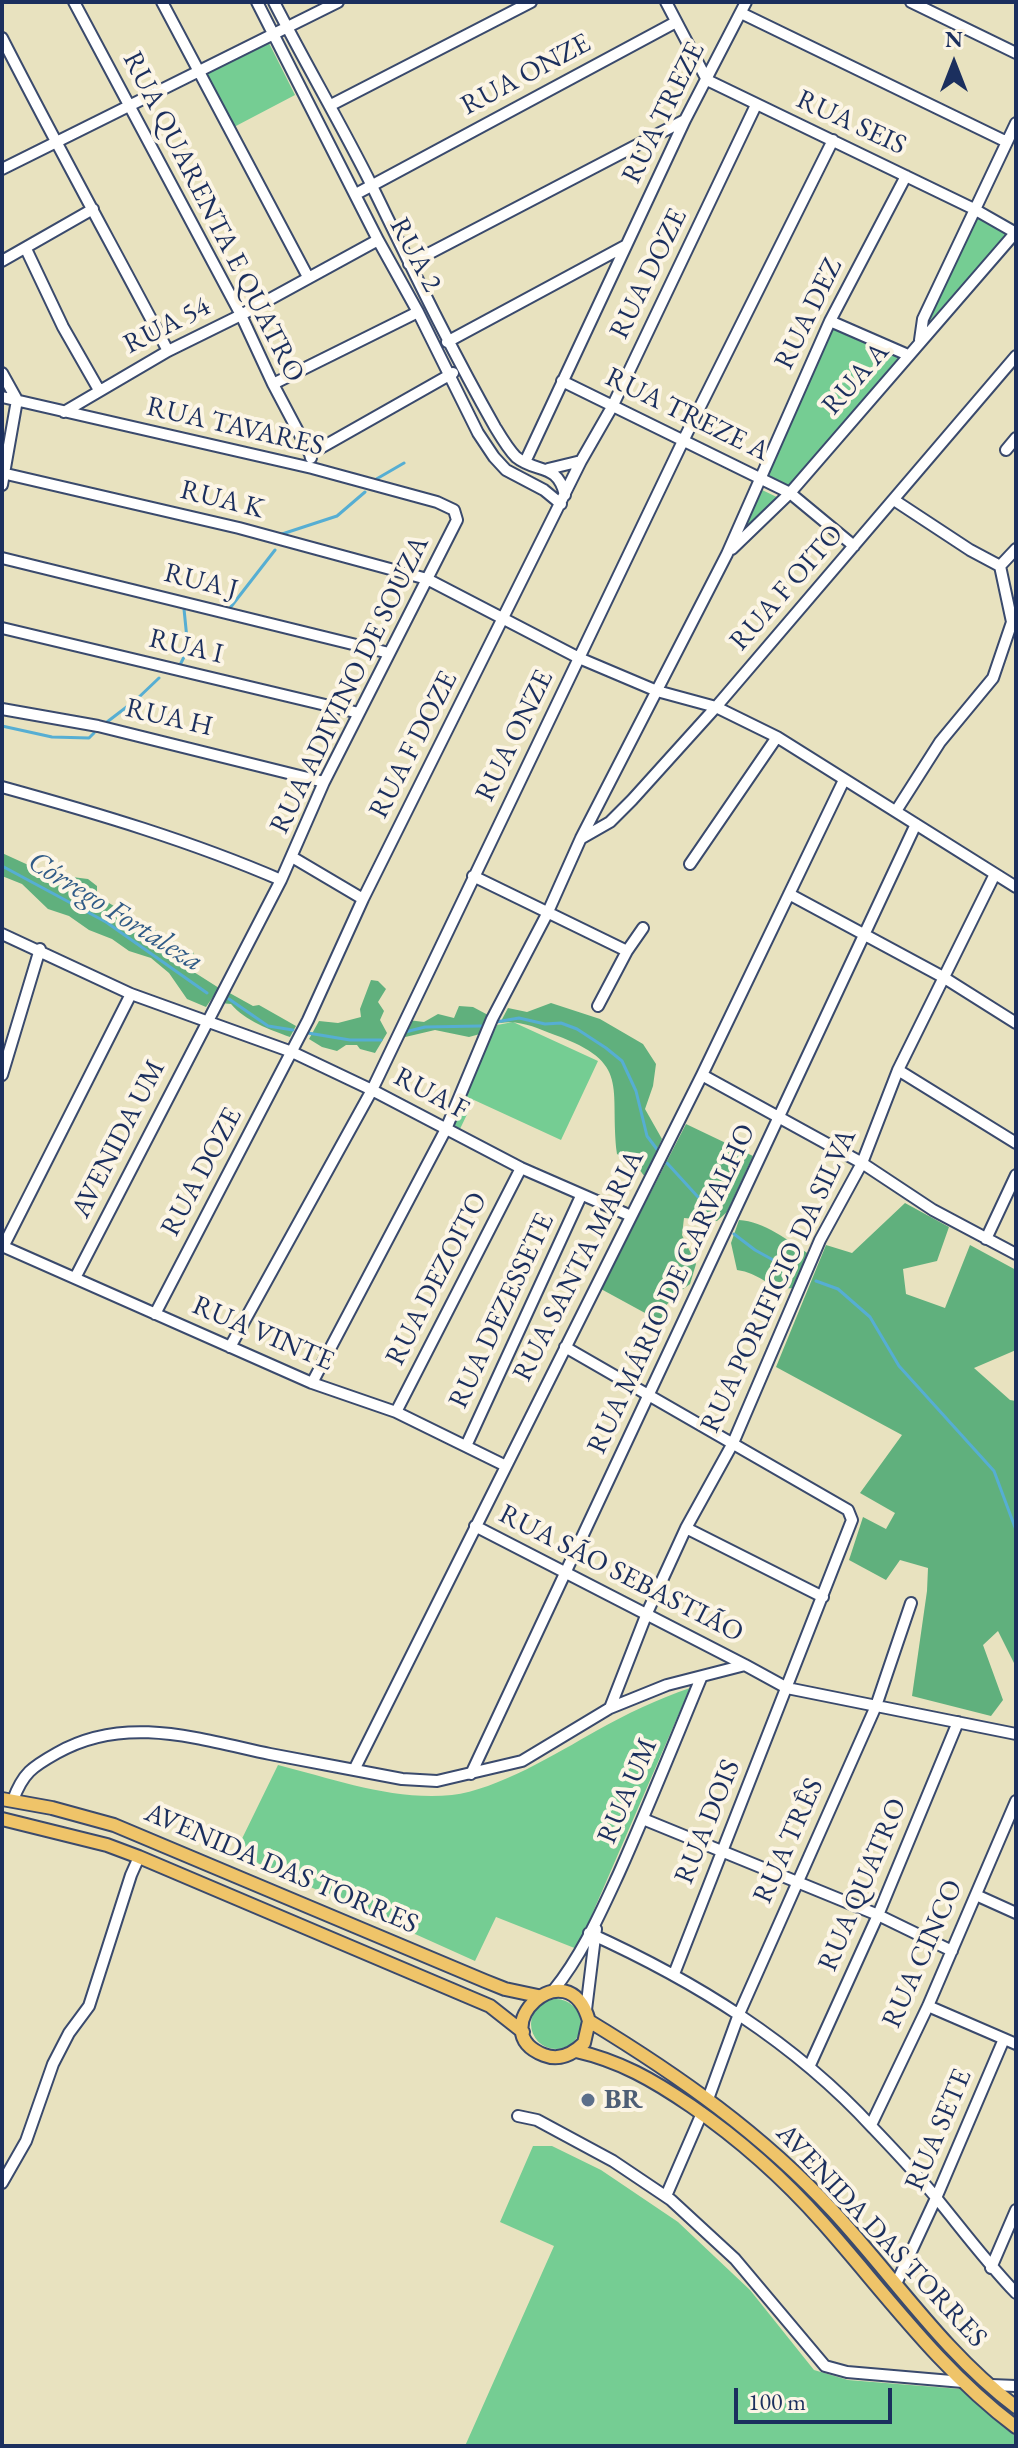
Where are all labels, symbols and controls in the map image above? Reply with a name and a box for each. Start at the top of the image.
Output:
north arrow [914,24,994,104]
text: N [945,25,963,54]
street label: RUA ONZE [456,27,596,123]
street label: RUA TREZE [615,37,713,189]
street label: RUA QUARENTA E QUATRO [115,46,311,388]
street label: RUA SEIS [791,83,911,163]
street label: RUA DOZE [603,203,695,345]
street label: RUA 2 [382,212,448,298]
street label: RUA DEZ [768,253,850,375]
street label: RUA 54 [118,290,216,362]
street label: RUA A [815,336,897,422]
street label: RUA TREZE A [600,361,774,469]
street label: RUA TAVARES [143,390,327,464]
street label: RUA K [177,473,267,527]
street label: RUA F OITO [723,518,851,658]
street label: RUA ADIVINO DE SOUZA [263,531,437,839]
street label: RUA J [160,557,242,607]
street label: RUA I [146,622,226,672]
street label: RUA ONZE [469,665,561,807]
street label: RUA F DOZE [363,666,465,824]
street label: RUA H [122,692,216,744]
water label: Córrego Fortaleza [21,844,209,980]
street label: AVENIDA UM [65,1054,173,1224]
street label: RUA F [388,1060,474,1128]
street label: RUA DOZE [154,1102,250,1242]
street label: RUA MÁRIO DE CARVALHO [581,1119,763,1459]
street label: RUA PORIFICIO DA SILVA [694,1124,864,1438]
street label: RUA SANTA MARIA [506,1145,652,1387]
street label: RUA DEZOITO [379,1187,495,1371]
street label: RUA DEZESSETE [442,1208,562,1414]
street label: RUA VINTE [187,1289,339,1379]
street label: RUA SÃO SEBASTIÃO [493,1498,749,1650]
street label: RUA UM [591,1733,665,1849]
street label: RUA DOIS [668,1755,748,1889]
street label: RUA TRÊS [747,1773,831,1909]
street label: RUA QUATRO [812,1794,914,1976]
street label: AVENIDA DAS TORRES [139,1796,423,1942]
street label: RUA CINCO [875,1875,971,2033]
street label: RUA SETE [898,2064,980,2196]
place label: BR [604,2083,643,2117]
marker: BR [579,2091,597,2109]
street label: AVENIDA DAS TORRES [769,2117,993,2355]
scale bar [738,2372,896,2422]
text: 100 m [748,2386,806,2417]

